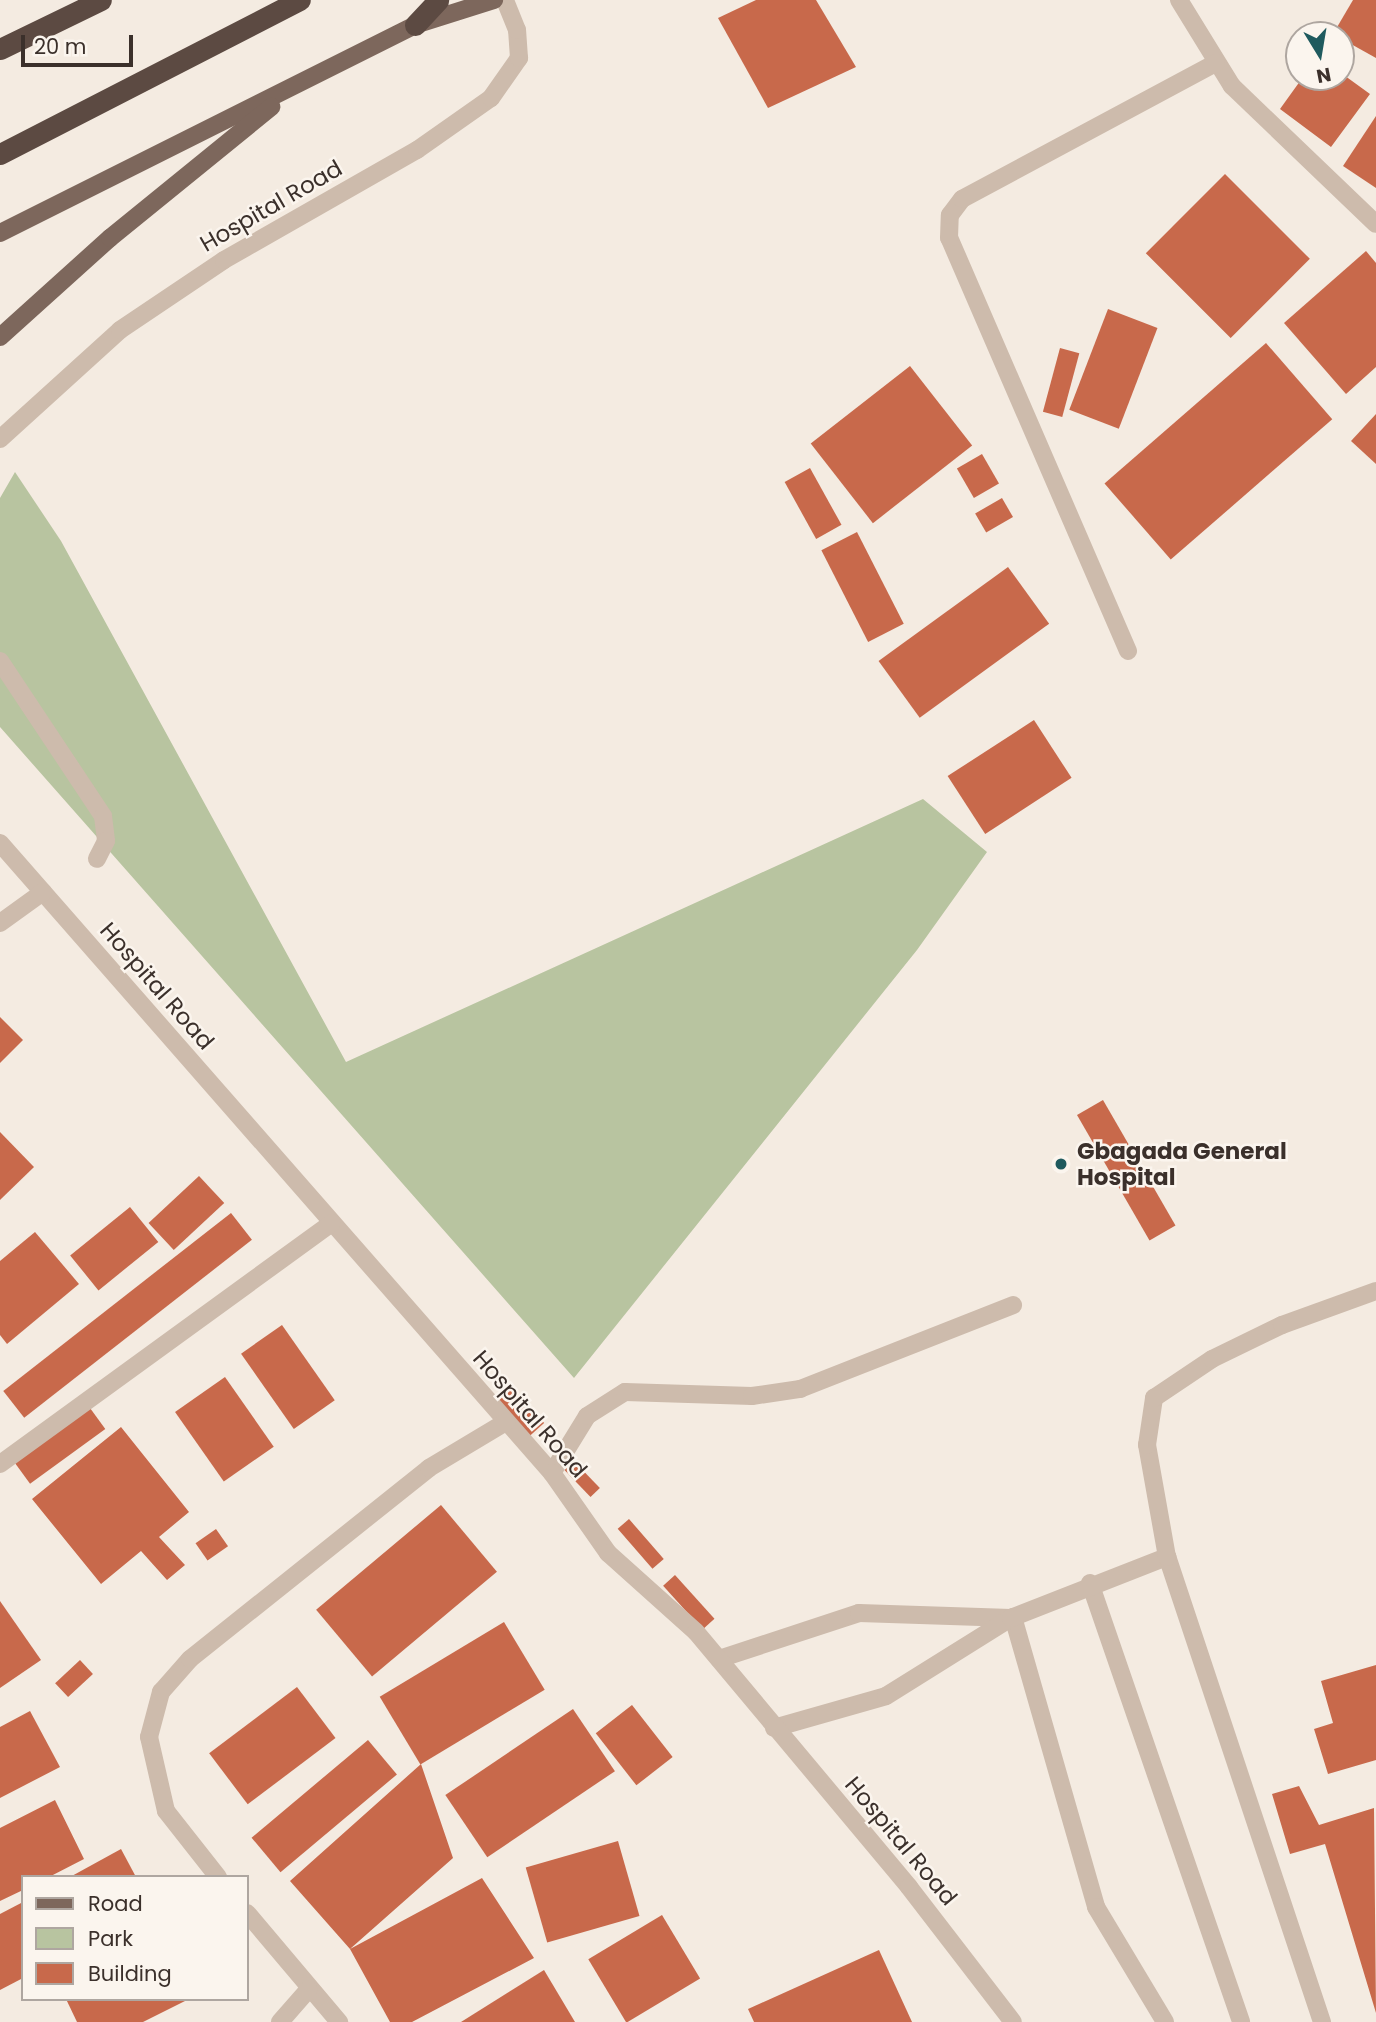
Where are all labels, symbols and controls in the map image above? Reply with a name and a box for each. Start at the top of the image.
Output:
scale bar [24,21,136,65]
north arrow [1285,21,1355,91]
text: 20 m [34,32,87,61]
text: N [1314,61,1333,90]
street label: Hospital Road [195,154,347,258]
street label: Hospital Road [94,917,220,1055]
place label: Gbagada General Hospital [1077,1137,1287,1191]
marker: Gbagada General Hospital [1051,1154,1071,1174]
street label: Hospital Road [467,1345,593,1483]
street label: Hospital Road [839,1771,963,1911]
legend [21,1875,248,2001]
text: Road [88,1889,143,1918]
text: Park [88,1924,133,1953]
text: Building [88,1959,172,1988]

